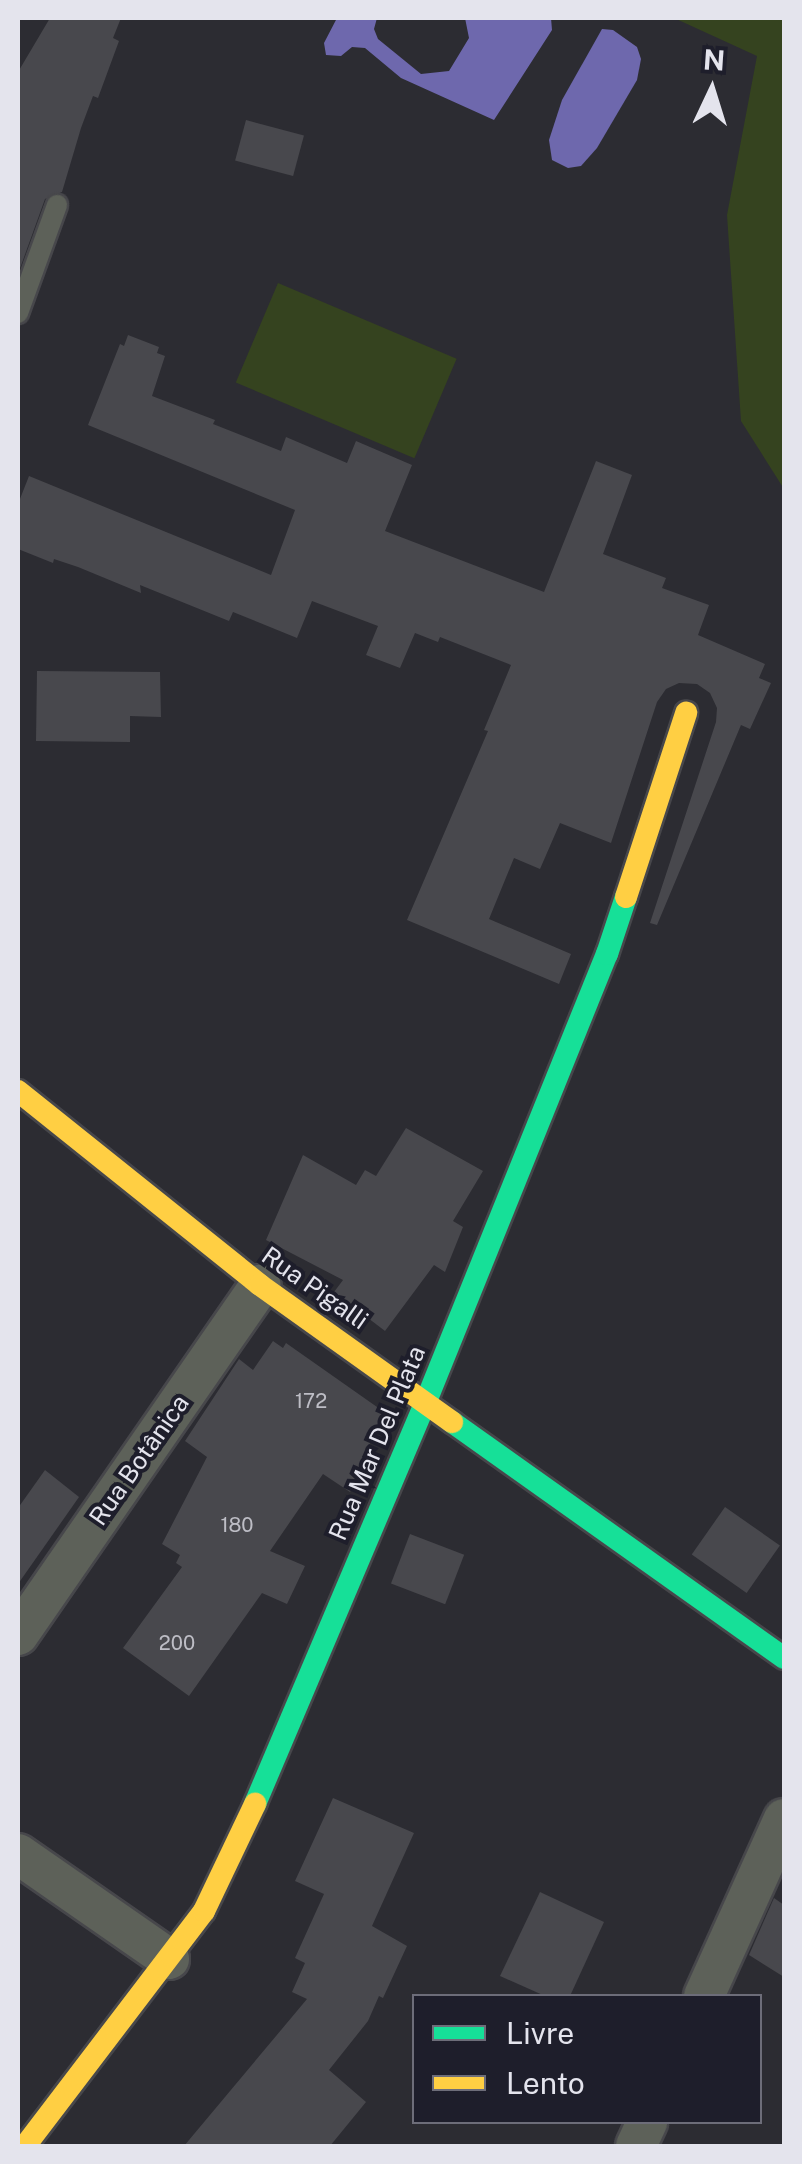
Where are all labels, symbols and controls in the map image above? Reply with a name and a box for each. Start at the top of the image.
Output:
north arrow [662,40,762,140]
text: N [702,42,726,77]
street label: Rua Pigalli [256,1240,374,1336]
street label: Rua Mar Del Plata [323,1341,431,1545]
street label: Rua Botânica [83,1389,195,1531]
house number: 172 [295,1389,327,1413]
house number: 180 [220,1513,254,1537]
house number: 200 [159,1631,195,1655]
legend [412,1994,762,2124]
text: Livre [506,2015,574,2051]
text: Lento [506,2065,585,2101]

